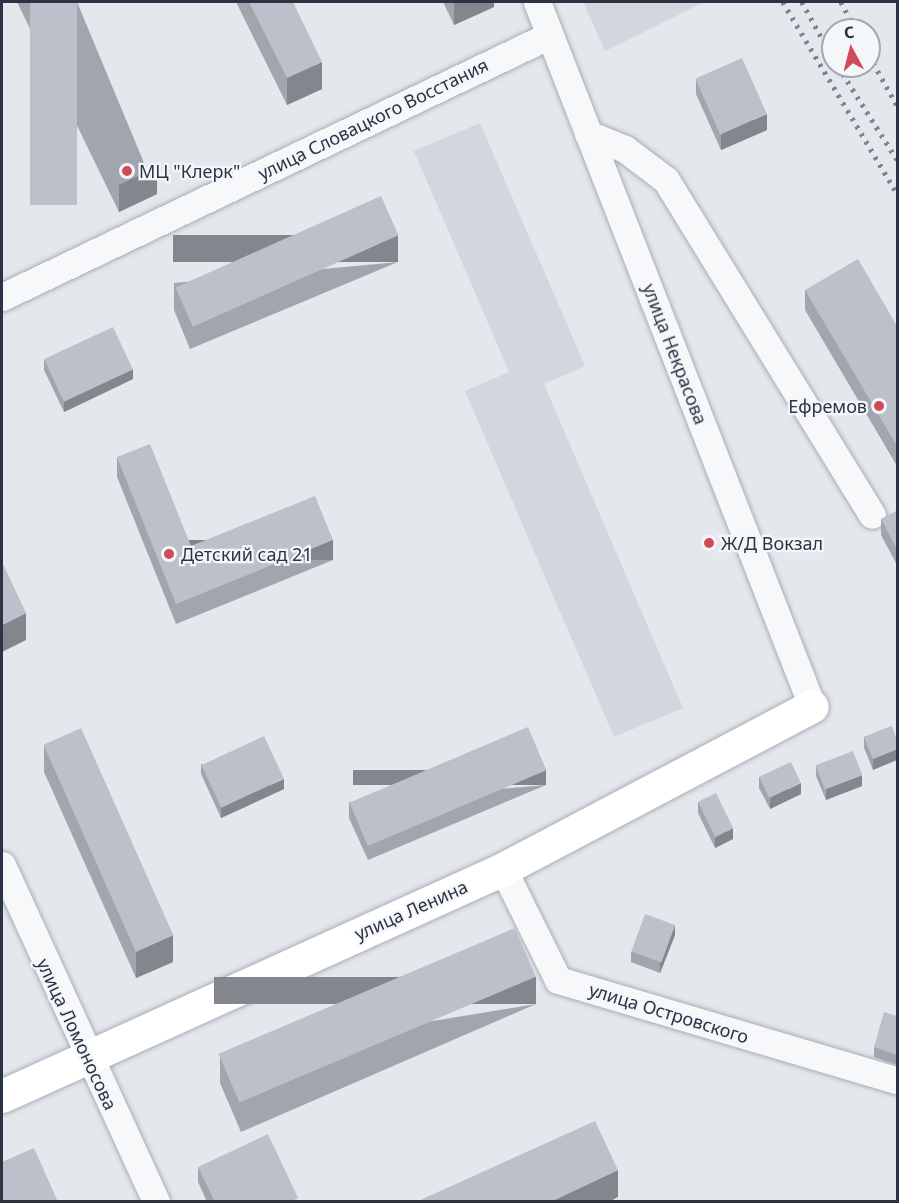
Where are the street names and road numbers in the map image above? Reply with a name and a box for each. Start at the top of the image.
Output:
street label: улица Словацкого Восстания [254,54,492,184]
street label: улица Некрасова [638,281,712,427]
street label: улица Ленина [351,875,471,945]
street label: улица Ломоносова [32,955,122,1113]
street label: улица Островского [587,978,751,1048]

